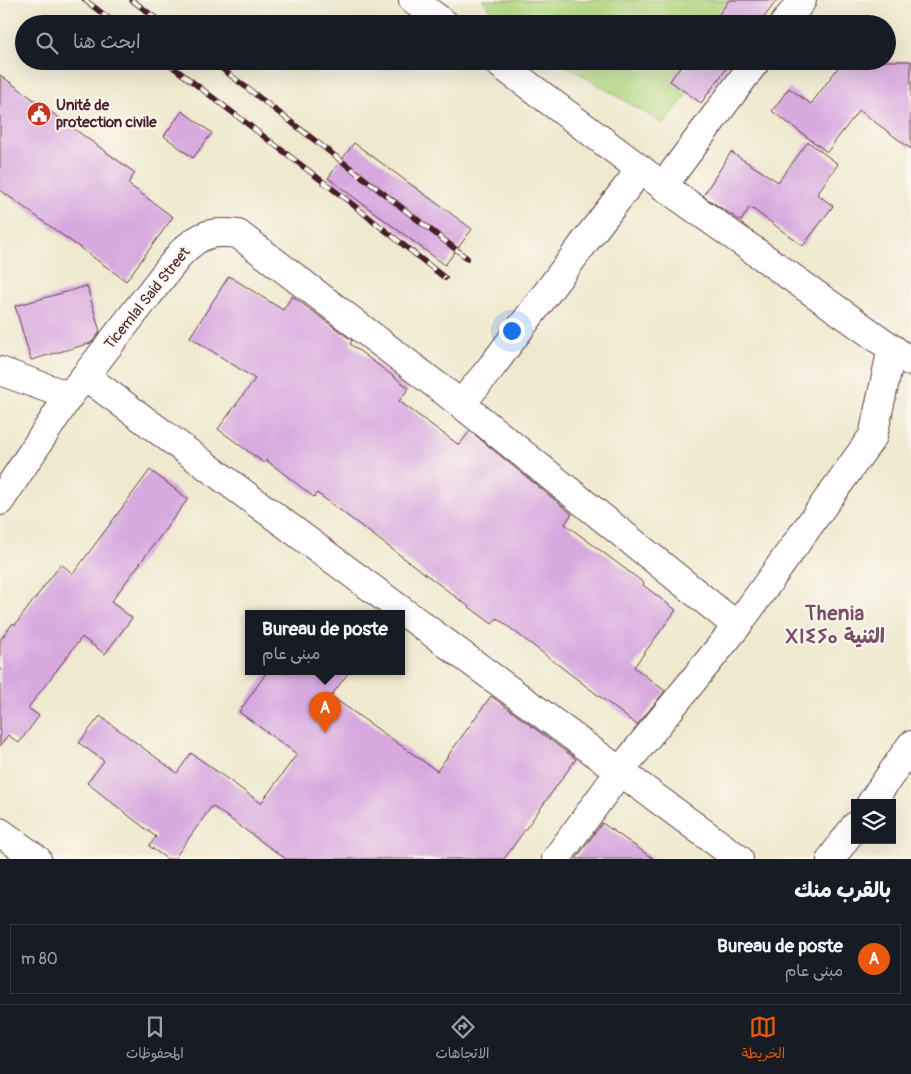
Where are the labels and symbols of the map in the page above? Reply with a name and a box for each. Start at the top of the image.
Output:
place label: Unité de protection civile [56,96,157,132]
public building icon: Unité de protection civile [26,101,52,127]
street label: Ticemlal Said Street [100,243,195,353]
your location [499,318,525,344]
district label: Thenia ⵝⵏⵉⵢⴰ الثنية [785,601,885,649]
pin: A [309,692,341,733]

